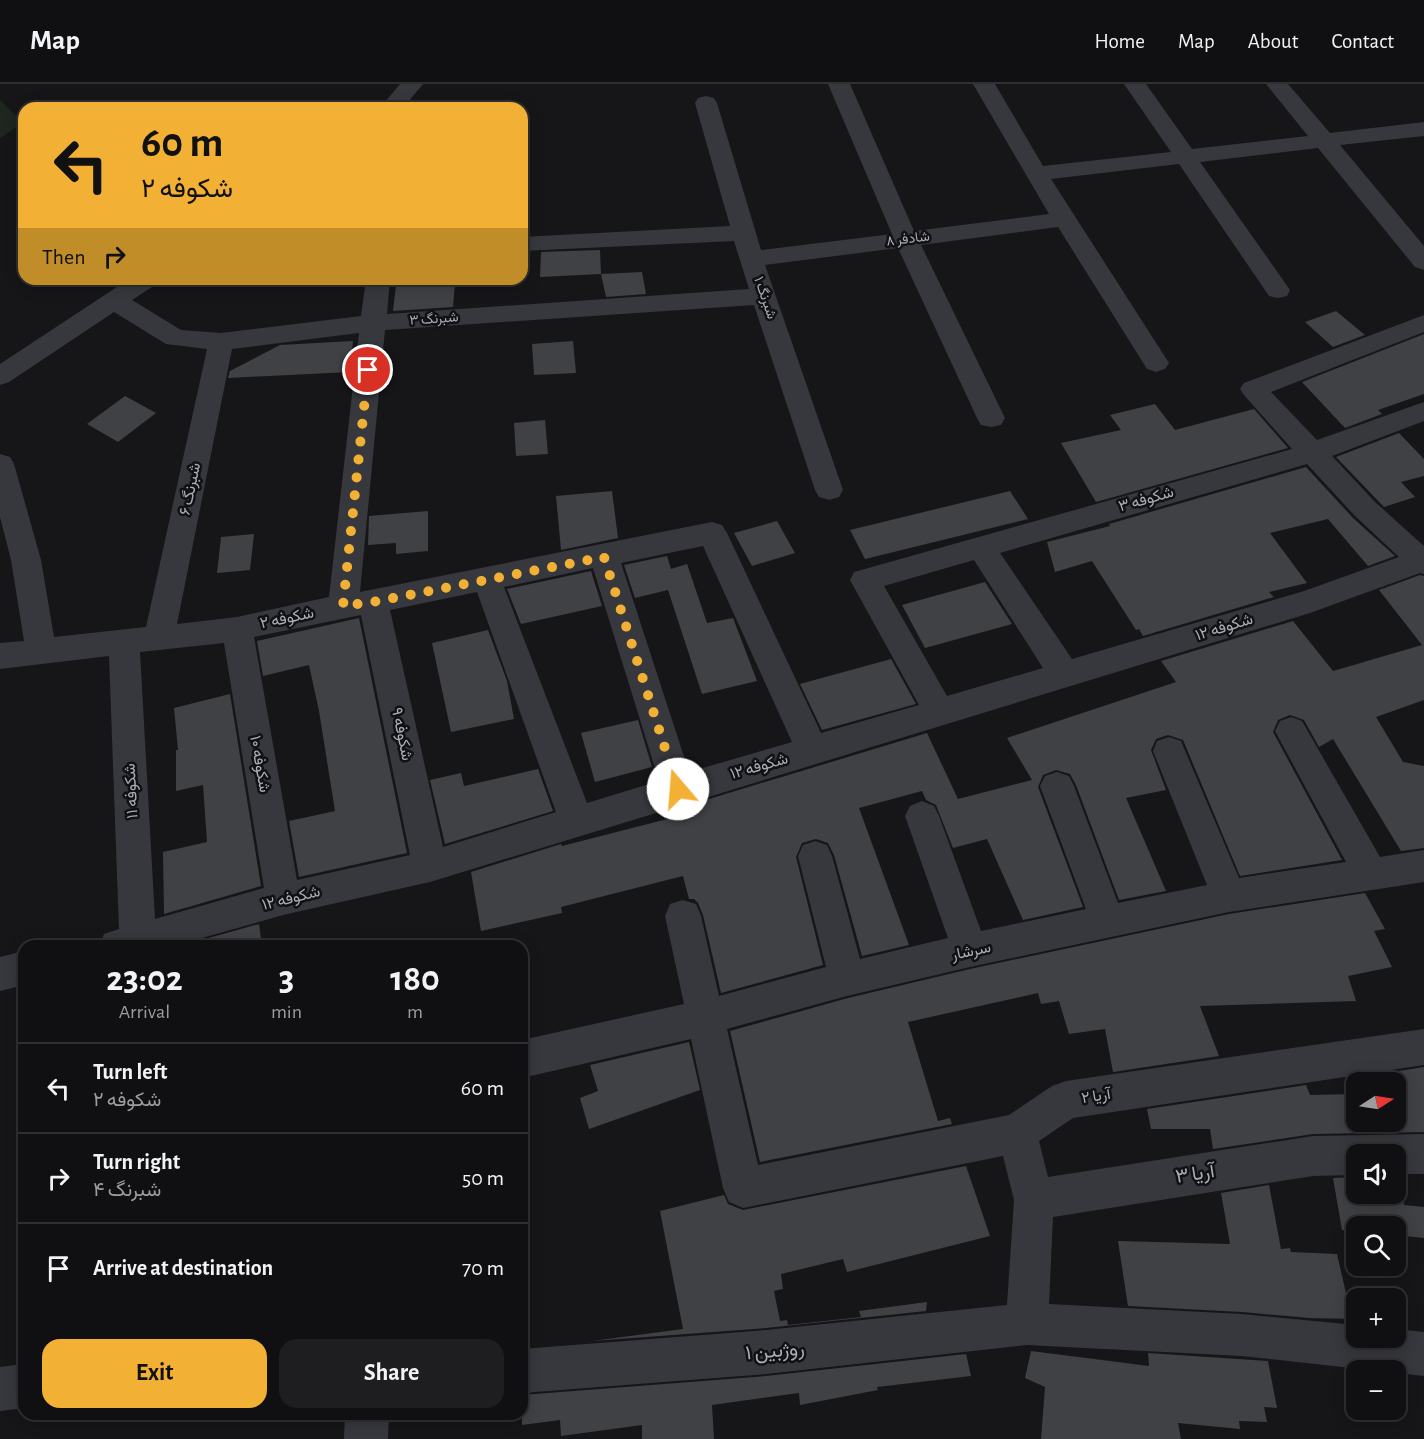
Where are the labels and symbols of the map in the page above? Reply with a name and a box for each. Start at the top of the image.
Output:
street label: شادفر ۸ [885,229,931,250]
street label: شبرنگ ۱ [750,275,780,321]
street label: شبرنگ ۳ [409,309,459,329]
pin [342,344,393,395]
street label: شبرنگ ۶ [177,461,205,517]
street label: شکوفه ۳ [1117,483,1176,516]
street label: شکوفه ۲ [259,605,316,633]
street label: شکوفه ۱۲ [1193,611,1255,645]
street label: شکوفه ۹ [387,706,415,762]
street label: شکوفه ۱۰ [245,734,273,794]
street label: شکوفه ۱۲ [728,750,790,784]
position arrow [646,757,710,821]
street label: شکوفه ۱۱ [122,763,142,819]
street label: شکوفه ۱۲ [260,883,322,915]
street label: سرشار [949,939,993,965]
north arrow [1346,1072,1406,1132]
street label: آریا ۲ [1080,1086,1113,1108]
street label: آریا ۳ [1174,1160,1218,1189]
street label: روژبین ۱ [745,1338,806,1366]

